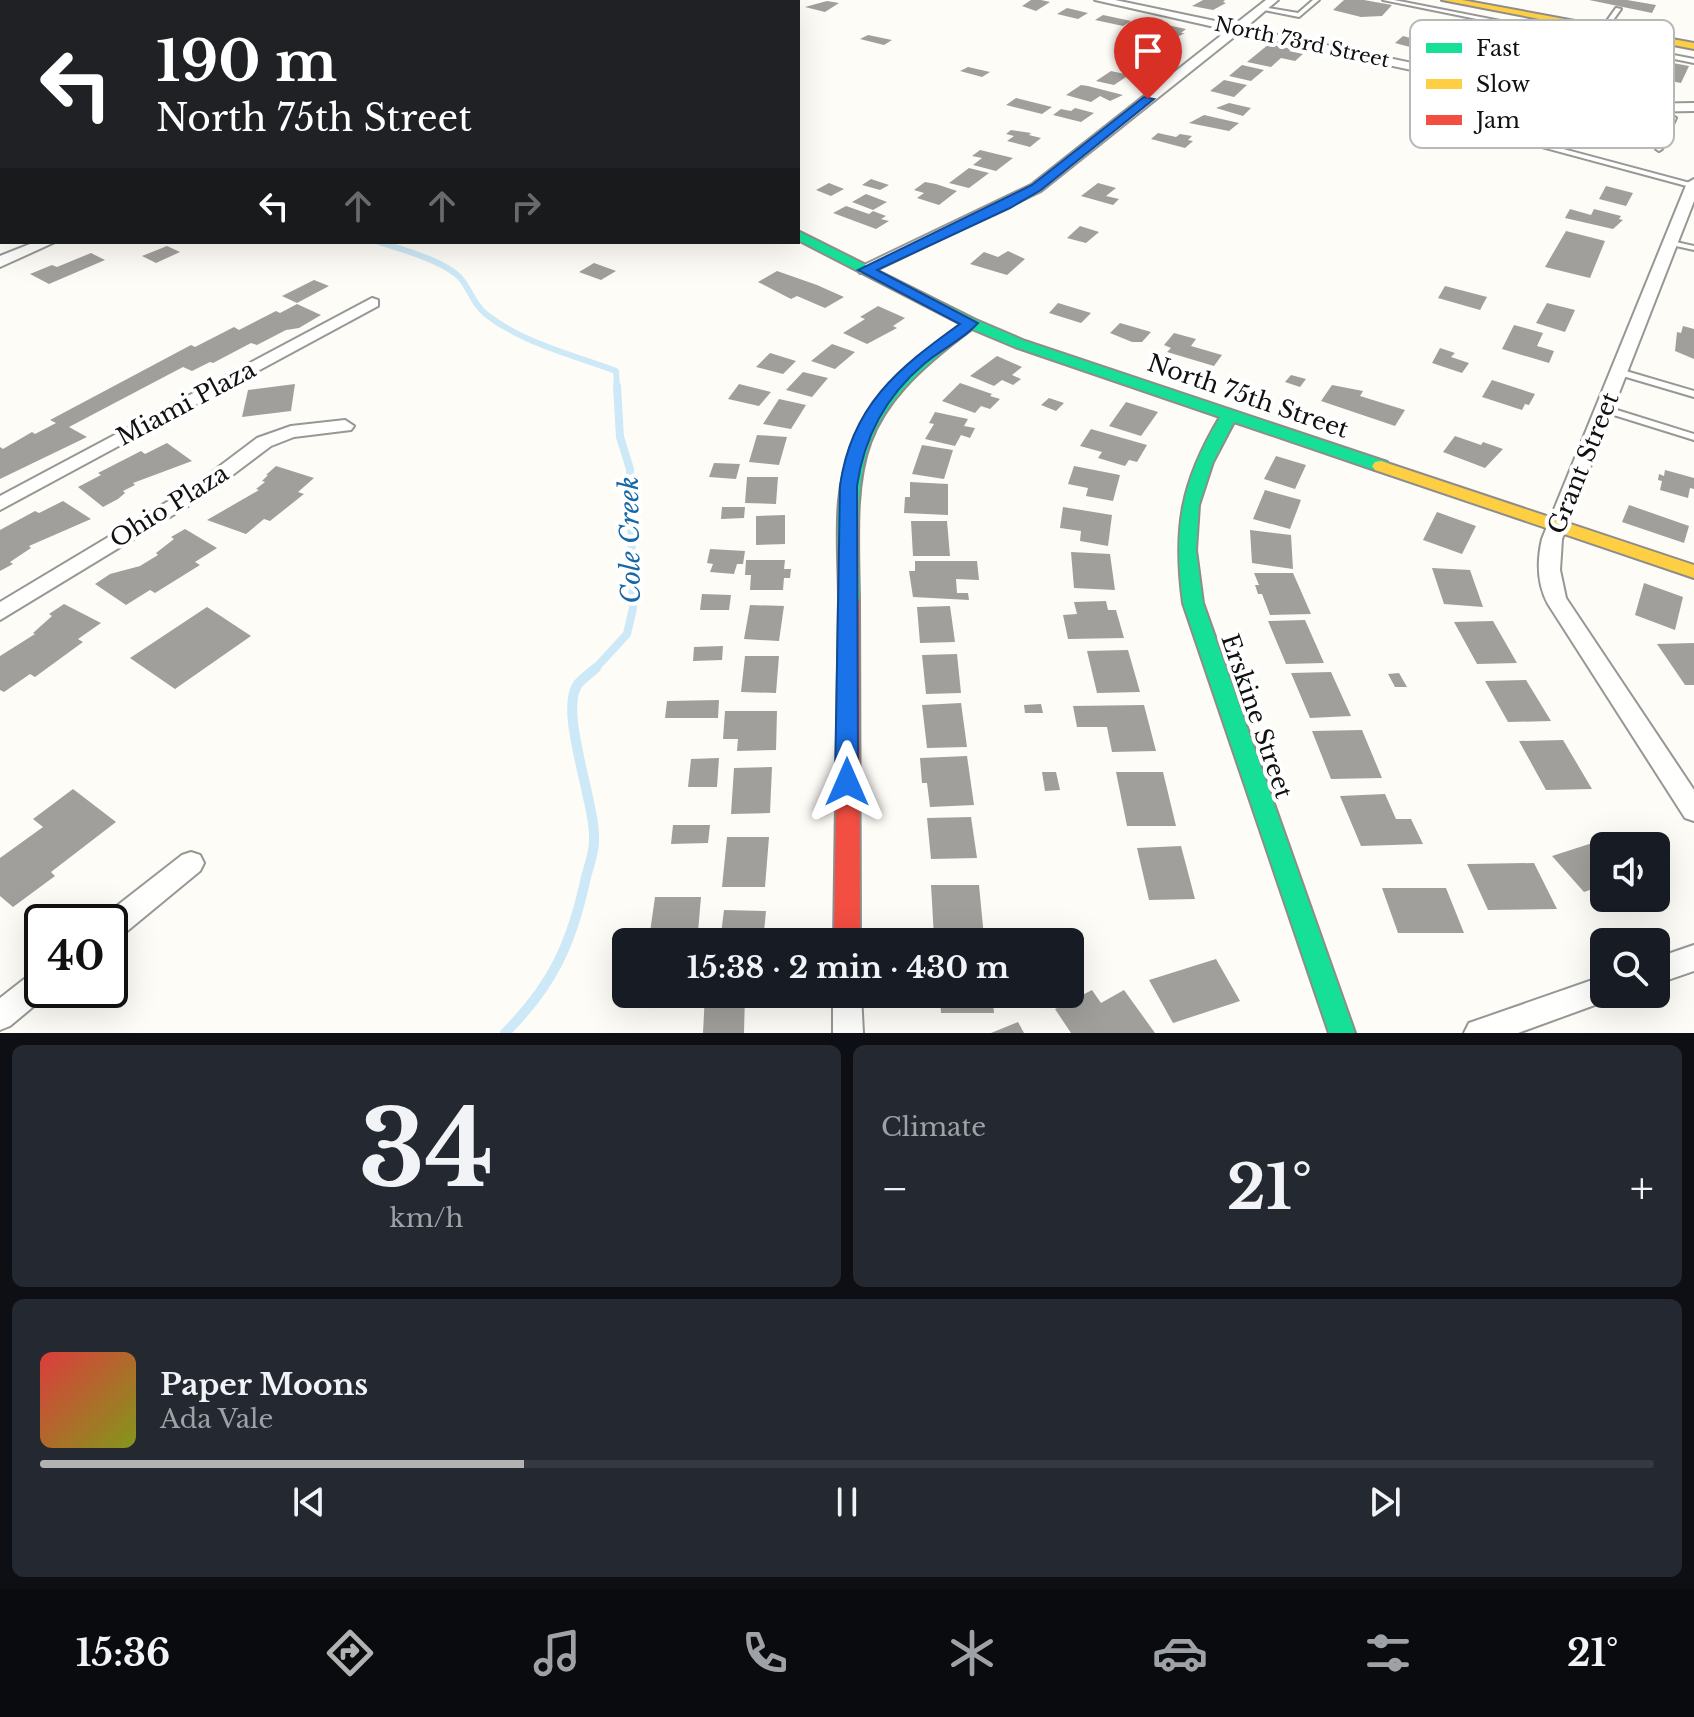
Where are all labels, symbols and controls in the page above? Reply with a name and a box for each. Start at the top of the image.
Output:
street label: North 73rd Street [1212,12,1392,72]
pin [1114,17,1182,99]
legend [1410,20,1674,148]
text: 190 m [156,27,337,96]
icon: arrive [1126,29,1170,73]
icon: left [24,32,128,136]
text: Fast [1476,35,1521,62]
text: Slow [1476,71,1530,98]
text: North 75th Street [156,96,472,141]
text: Jam [1473,107,1520,134]
icon: left [252,184,296,228]
icon: ahead [336,184,380,228]
icon: ahead [420,184,464,228]
icon: right [504,184,548,228]
street label: North 75th Street [1144,348,1352,444]
street label: Miami Plaza [112,354,261,452]
street label: Grant Street [1541,388,1625,538]
street label: Ohio Plaza [105,458,234,554]
water label: Cole Creek [613,476,647,604]
street label: Erskine Street [1215,630,1299,802]
position arrow [805,740,889,824]
map controls [1590,832,1670,1008]
button: sound [1590,832,1670,912]
speed limit sign: 40 [24,904,128,1008]
button: search [1590,928,1670,1008]
text: 15:38 · 2 min · 430 m [687,949,1009,986]
text: 34 [359,1085,494,1214]
text: Climate [881,1111,986,1143]
text: 21° [1227,1151,1312,1225]
text: − [881,1161,909,1216]
text: + [1630,1161,1654,1216]
text: km/h [390,1202,463,1234]
text: Paper Moons [160,1366,368,1403]
text: Ada Vale [160,1403,273,1435]
icon: previous [287,1480,331,1524]
icon: pause [825,1480,869,1524]
icon: next [1363,1480,1407,1524]
icon: directions [322,1625,378,1681]
icon: music [529,1625,585,1681]
icon: phone [737,1625,793,1681]
icon: climate [944,1625,1000,1681]
icon: car [1152,1625,1208,1681]
icon: filters [1360,1625,1416,1681]
text: 15:36 [76,1631,170,1676]
text: 21° [1567,1631,1618,1676]

